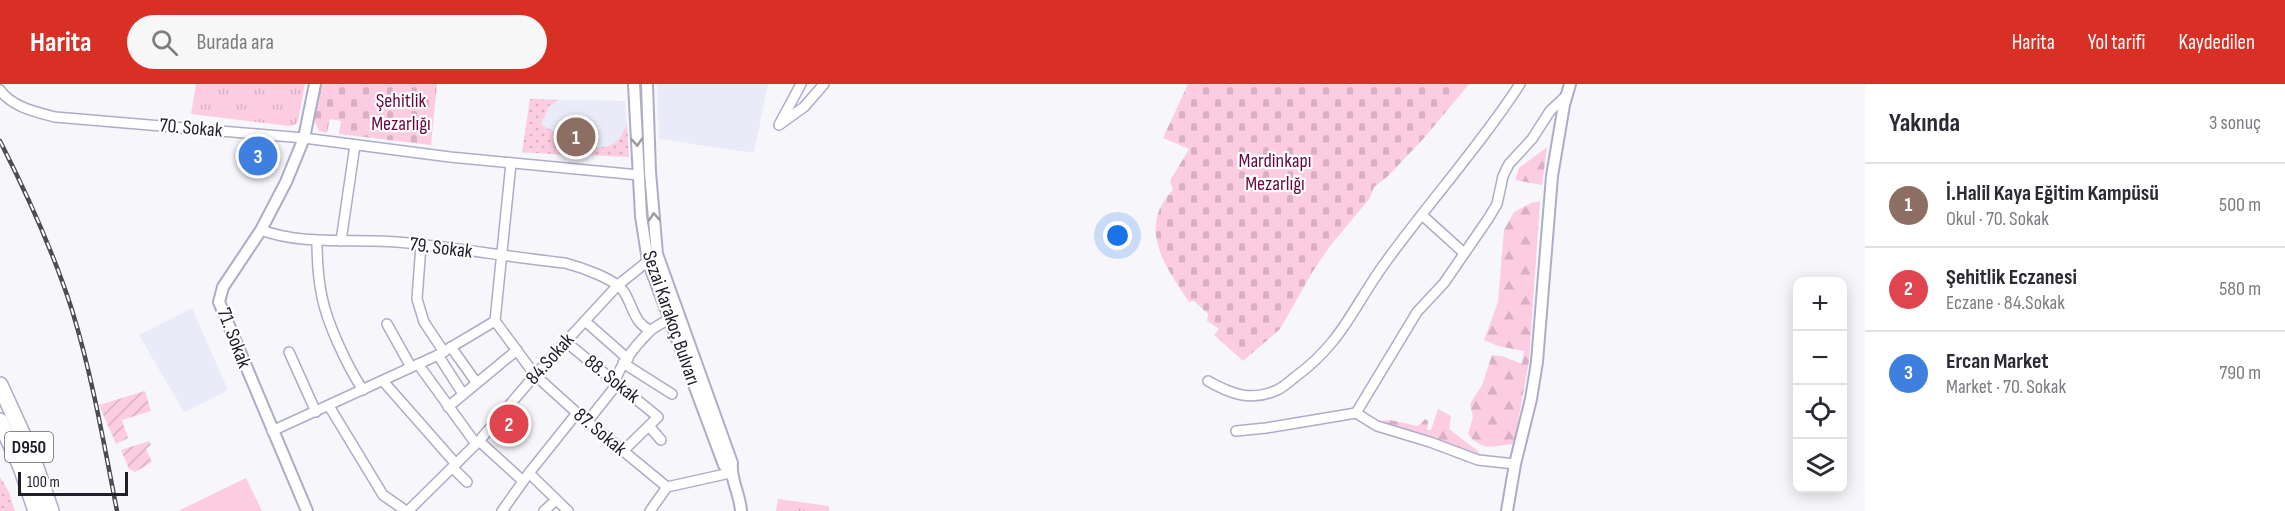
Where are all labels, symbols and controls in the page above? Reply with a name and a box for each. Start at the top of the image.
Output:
search box [127,15,547,69]
text: Harita [30,26,91,59]
icon: search [148,26,181,59]
text: Burada ara [196,29,274,56]
text: Harita [2012,30,2055,55]
text: Yol tarifi [2088,30,2146,55]
text: Kaydedilen [2179,30,2255,55]
park label: Şehitlik Mezarlığı [371,89,431,136]
text: Yakında [1889,108,1960,139]
text: 3 sonuç [2209,111,2261,135]
street label: 70. Sokak [159,113,224,143]
pin: 1 [556,115,596,160]
pin: 3 [238,134,278,178]
one-way arrow [631,138,644,147]
park label: Mardinkapı Mezarlığı [1239,149,1311,196]
text: İ.Halil Kaya Eğitim Kampüsü [1946,180,2159,207]
text: 1 [1905,193,1912,217]
text: 500 m [2219,193,2261,217]
text: Okul · 70. Sokak [1946,207,2049,231]
one-way arrow [647,213,660,222]
your location [1103,221,1132,250]
street label: 79. Sokak [408,232,474,264]
street label: Sezai Karakoç Bulvarı [637,248,705,388]
text: Şehitlik Eczanesi [1946,264,2077,291]
map controls [1793,277,1847,493]
button: + [1793,277,1847,331]
text: 2 [1904,277,1913,301]
text: 580 m [2219,277,2261,301]
text: Eczane · 84.Sokak [1946,291,2065,315]
street label: 71. Sokak [212,305,257,372]
street label: 84.Sokak [521,328,580,390]
button: − [1793,331,1847,385]
text: Ercan Market [1946,348,2049,375]
street label: 88. Sokak [579,349,645,409]
text: 3 [1904,361,1913,385]
text: 790 m [2219,361,2261,385]
text: Market · 70. Sokak [1946,375,2066,399]
button: locate [1793,385,1847,439]
pin: 2 [490,402,528,446]
street label: 87. Sokak [569,403,632,461]
road number: D950 [5,432,53,462]
button: layers [1793,439,1847,493]
scale bar [18,469,128,496]
text: 100 m [27,473,60,492]

